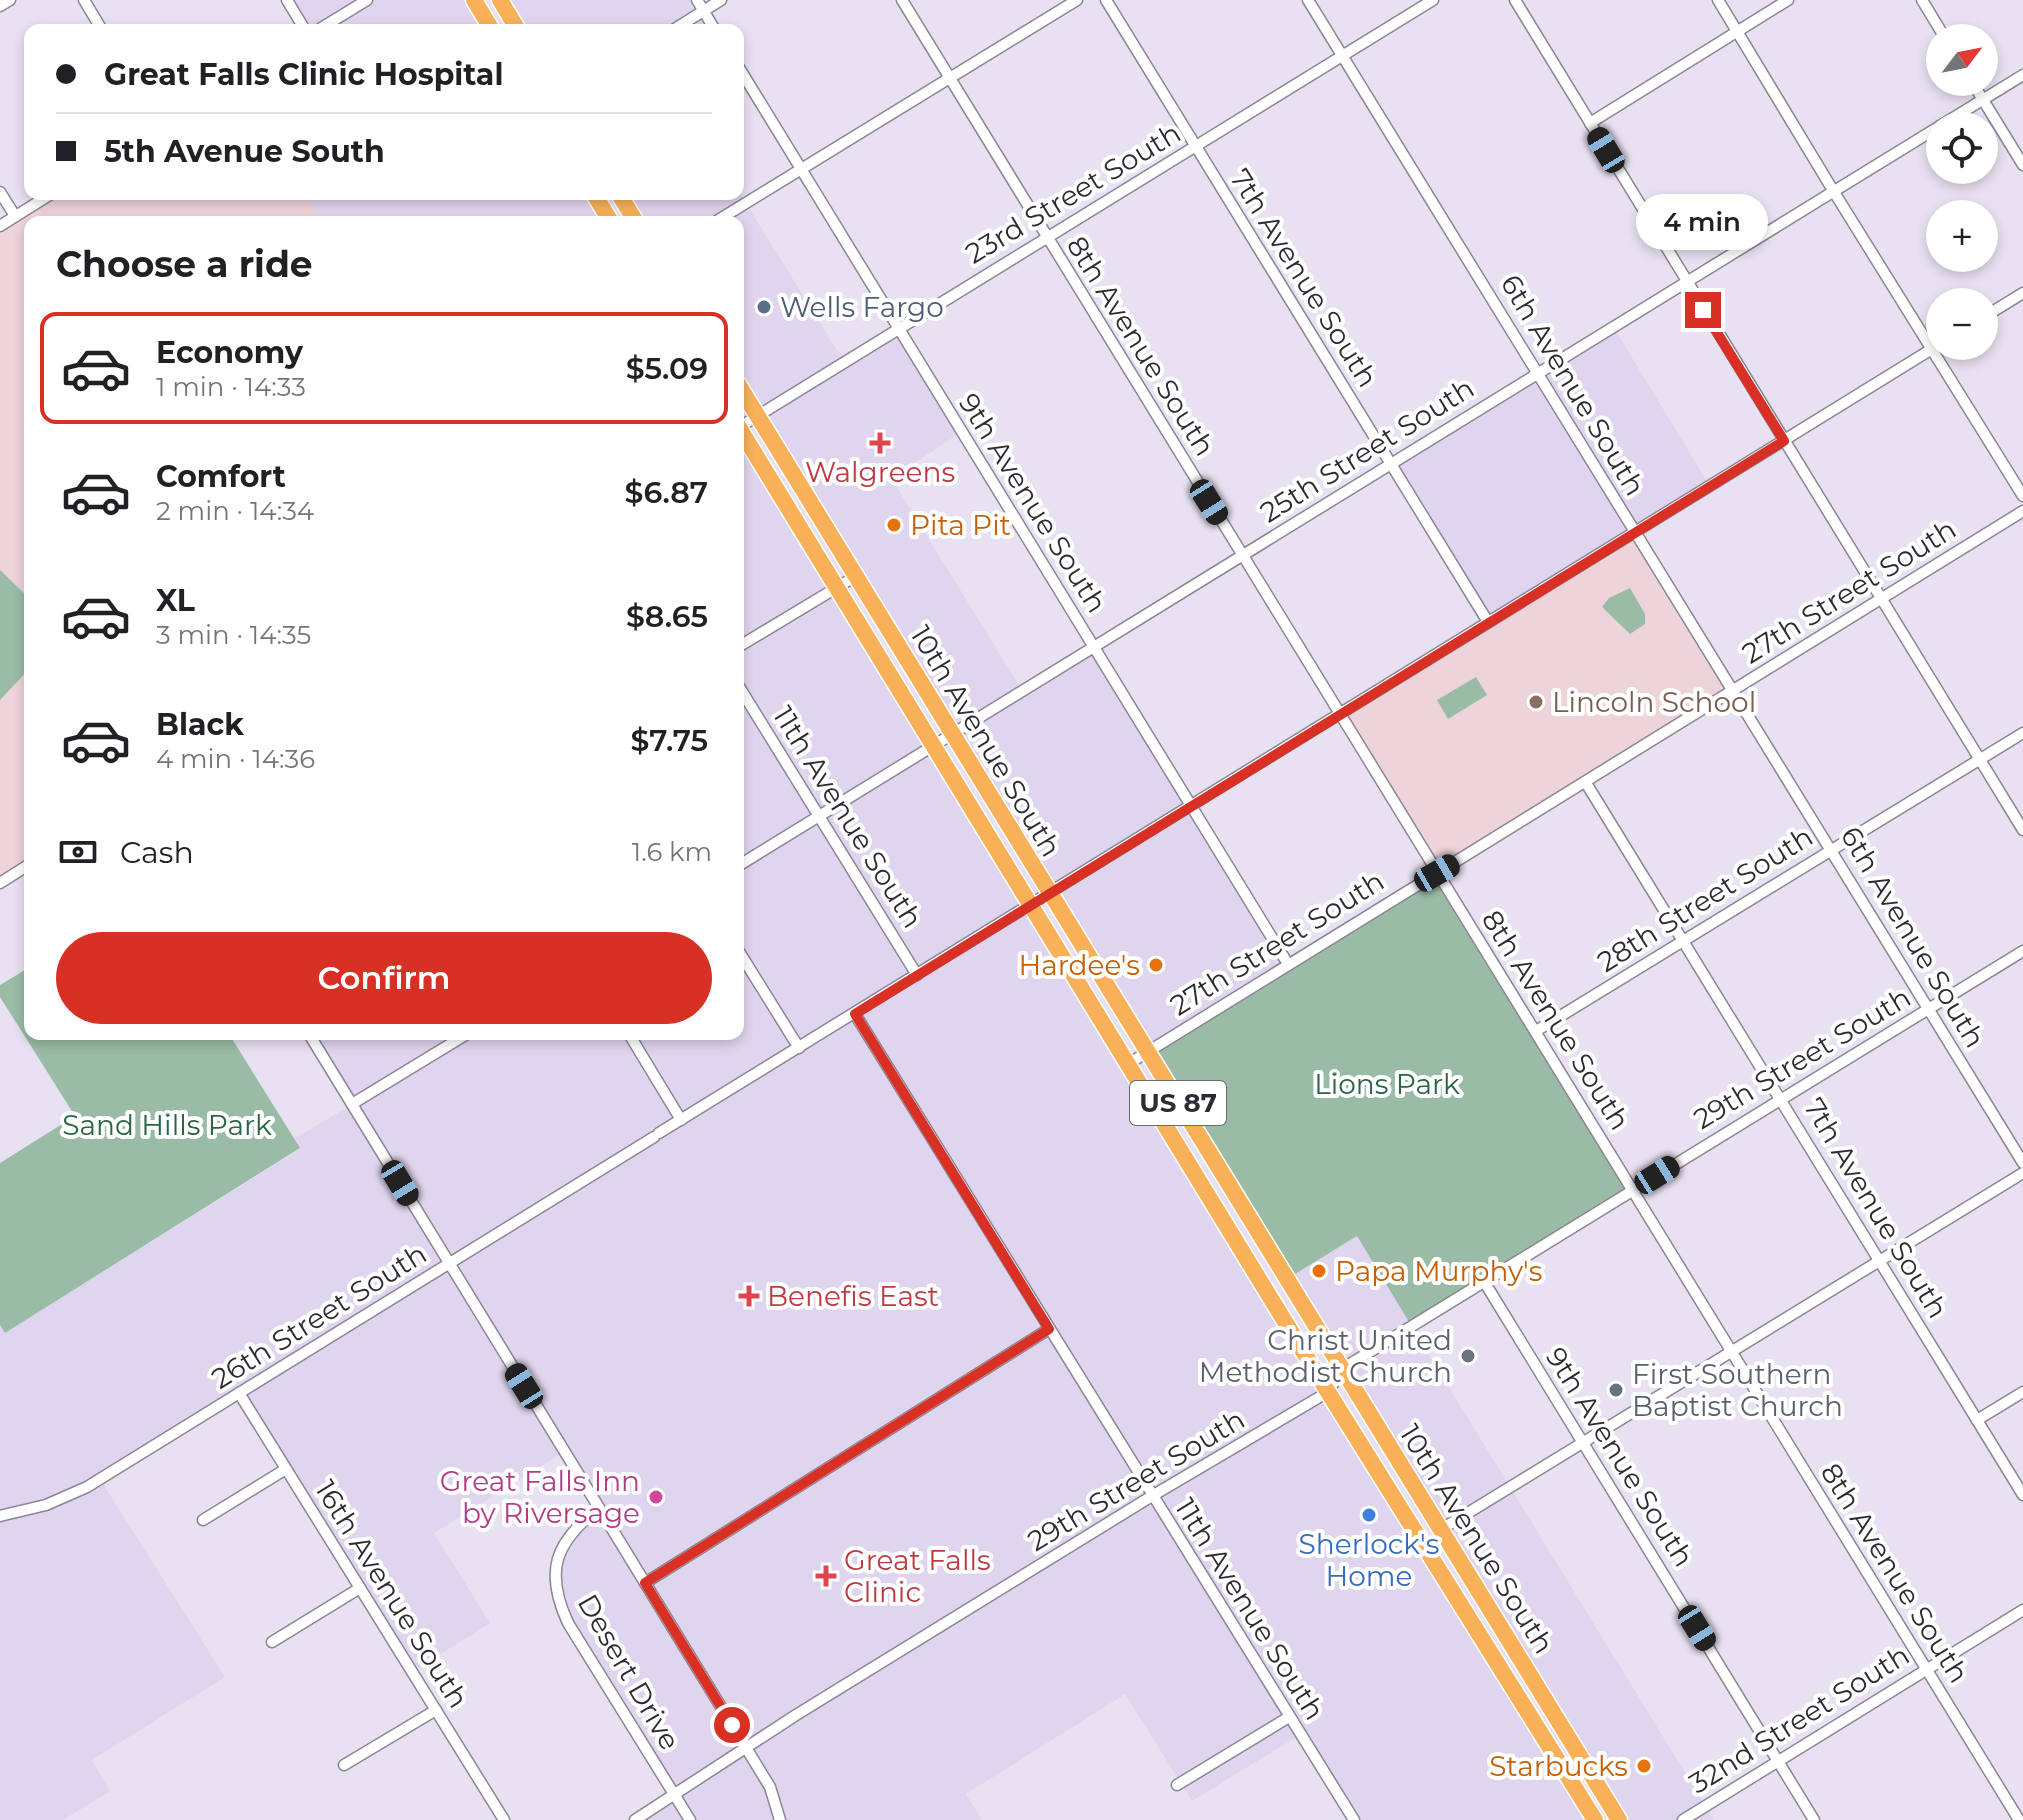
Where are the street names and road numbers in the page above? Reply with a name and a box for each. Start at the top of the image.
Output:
street label: 23rd Street South [959,115,1187,271]
street label: 7th Avenue South [1223,163,1385,393]
street label: 8th Avenue South [1060,230,1222,462]
street label: 6th Avenue South [1494,268,1652,502]
street label: 25th Street South [1254,371,1480,529]
street label: 9th Avenue South [952,387,1114,619]
street label: 27th Street South [1736,512,1962,670]
street label: 10th Avenue South [904,619,1068,863]
street label: 11th Avenue South [766,700,930,934]
street label: 28th Street South [1591,819,1819,979]
street label: 6th Avenue South [1834,820,1992,1054]
street label: 27th Street South [1164,864,1390,1022]
street label: 8th Avenue South [1475,904,1637,1136]
street label: 29th Street South [1687,980,1917,1136]
road number: US 87 [1130,1081,1226,1125]
street label: 7th Avenue South [1797,1092,1955,1324]
street label: 26th Street South [206,1236,432,1396]
street label: 9th Avenue South [1539,1341,1701,1573]
street label: 29th Street South [1021,1402,1251,1558]
street label: 10th Avenue South [1393,1418,1561,1660]
street label: 8th Avenue South [1814,1457,1976,1689]
street label: 16th Avenue South [308,1474,476,1714]
street label: 11th Avenue South [1168,1492,1332,1726]
street label: Desert Drive [571,1588,687,1756]
street label: 32nd Street South [1683,1638,1915,1800]

